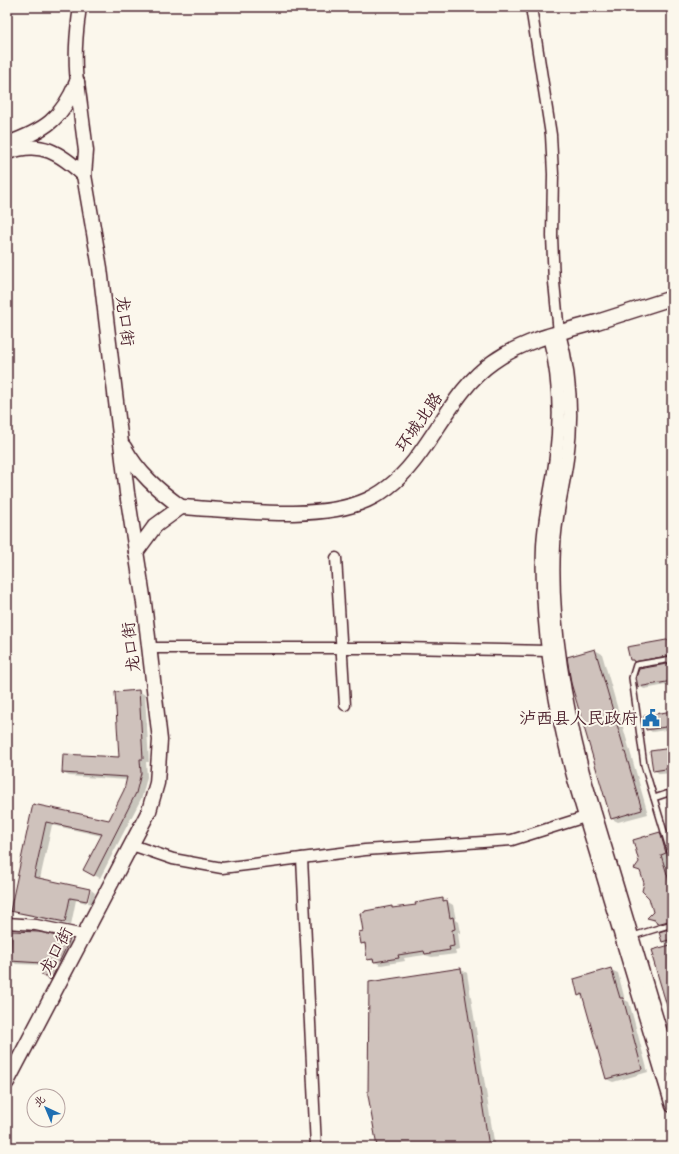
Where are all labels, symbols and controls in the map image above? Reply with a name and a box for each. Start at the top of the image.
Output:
street label: 龙口街 [111,294,139,348]
street label: 环城北路 [391,388,447,456]
street label: 龙口街 [117,620,145,674]
place label: 泸西县人民政府 [519,708,638,729]
public building icon: 泸西县人民政府 [641,708,661,728]
street label: 龙口街 [35,924,77,978]
north arrow [26,1088,66,1128]
text: 北 [30,1092,48,1110]

